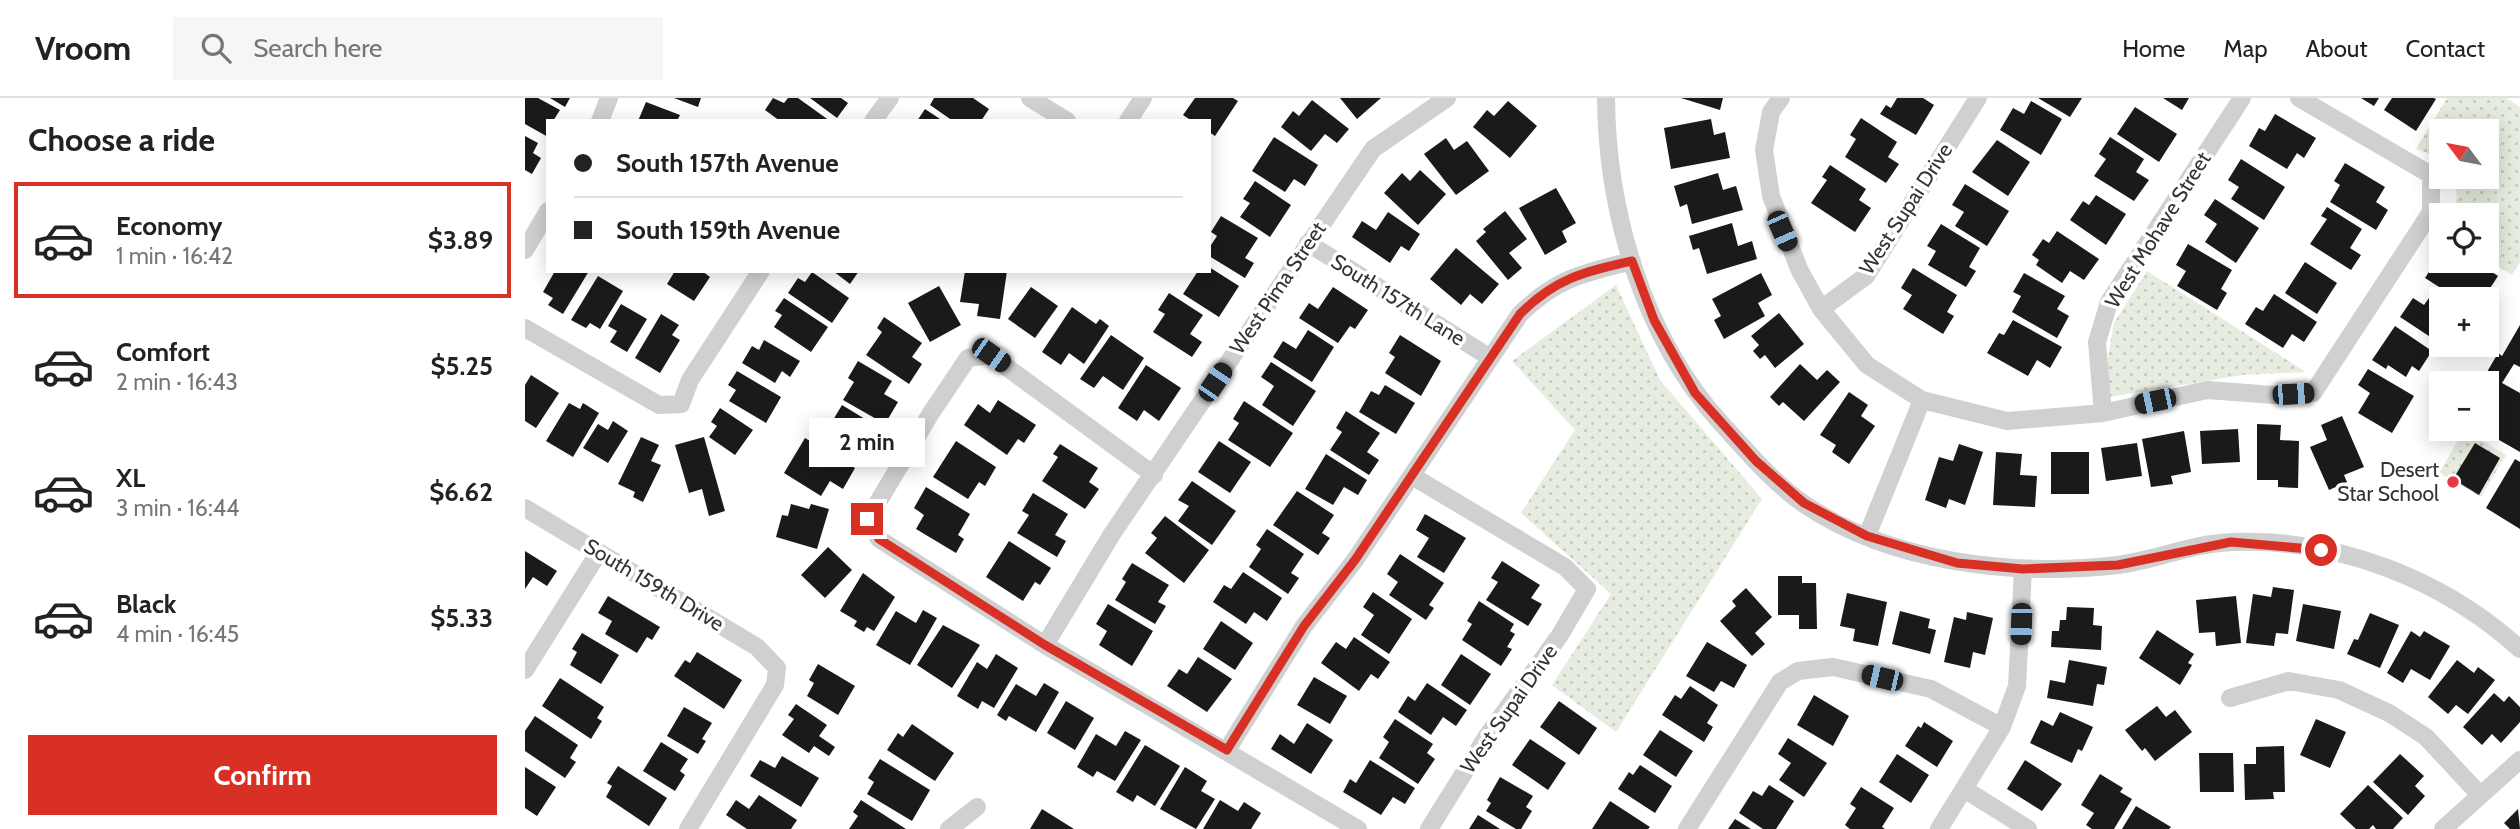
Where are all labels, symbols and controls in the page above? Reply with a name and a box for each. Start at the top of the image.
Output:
search box [173,17,663,80]
text: Vroom [35,28,131,68]
icon: search [197,29,235,67]
text: Search here [253,32,382,64]
text: Home [2122,34,2185,63]
text: Map [2223,34,2268,63]
text: About [2306,34,2368,63]
text: Contact [2406,34,2485,63]
north arrow [2429,119,2499,189]
map controls [2429,119,2499,441]
text: Choose a ride [28,120,215,159]
street label: West Supai Drive [1854,138,1957,279]
text: South 157th Avenue [616,147,839,179]
street label: West Mohave Street [2099,147,2216,312]
button: locate [2429,203,2499,273]
car [1764,208,1801,254]
icon: car [32,209,95,272]
text: Economy [116,210,222,242]
text: South 159th Avenue [616,214,840,246]
street label: West Pima Street [1224,217,1331,358]
text: $3.89 [428,224,493,256]
text: 1 min · 16:42 [116,242,233,270]
street label: South 157th Lane [1327,248,1470,351]
button: + [2429,287,2499,357]
car [968,334,1015,376]
icon: car [32,335,95,398]
text: Comfort [116,336,210,368]
text: $5.25 [430,350,493,382]
car [1195,359,1236,405]
text: 2 min · 16:43 [116,368,238,396]
button: − [2429,371,2499,441]
car [2272,382,2315,406]
car [2133,386,2178,416]
callout: 2 min [809,418,925,466]
text: 2 min [839,428,895,456]
place label: Desert Star School [2337,457,2439,506]
icon: car [32,461,95,524]
text: XL [116,462,145,494]
marker: Desert Star School [2445,474,2461,490]
text: $6.62 [429,476,493,508]
text: 3 min · 16:44 [116,494,239,522]
route end [851,503,883,535]
street label: South 159th Drive [580,533,729,636]
route start [2305,534,2337,566]
icon: car [32,587,95,650]
text: Black [116,588,176,620]
text: $5.33 [430,602,493,634]
car [2010,603,2033,645]
text: 4 min · 16:45 [116,620,239,648]
street label: West Supai Drive [1455,639,1562,778]
car [1860,663,1905,693]
button: Confirm [28,735,497,815]

